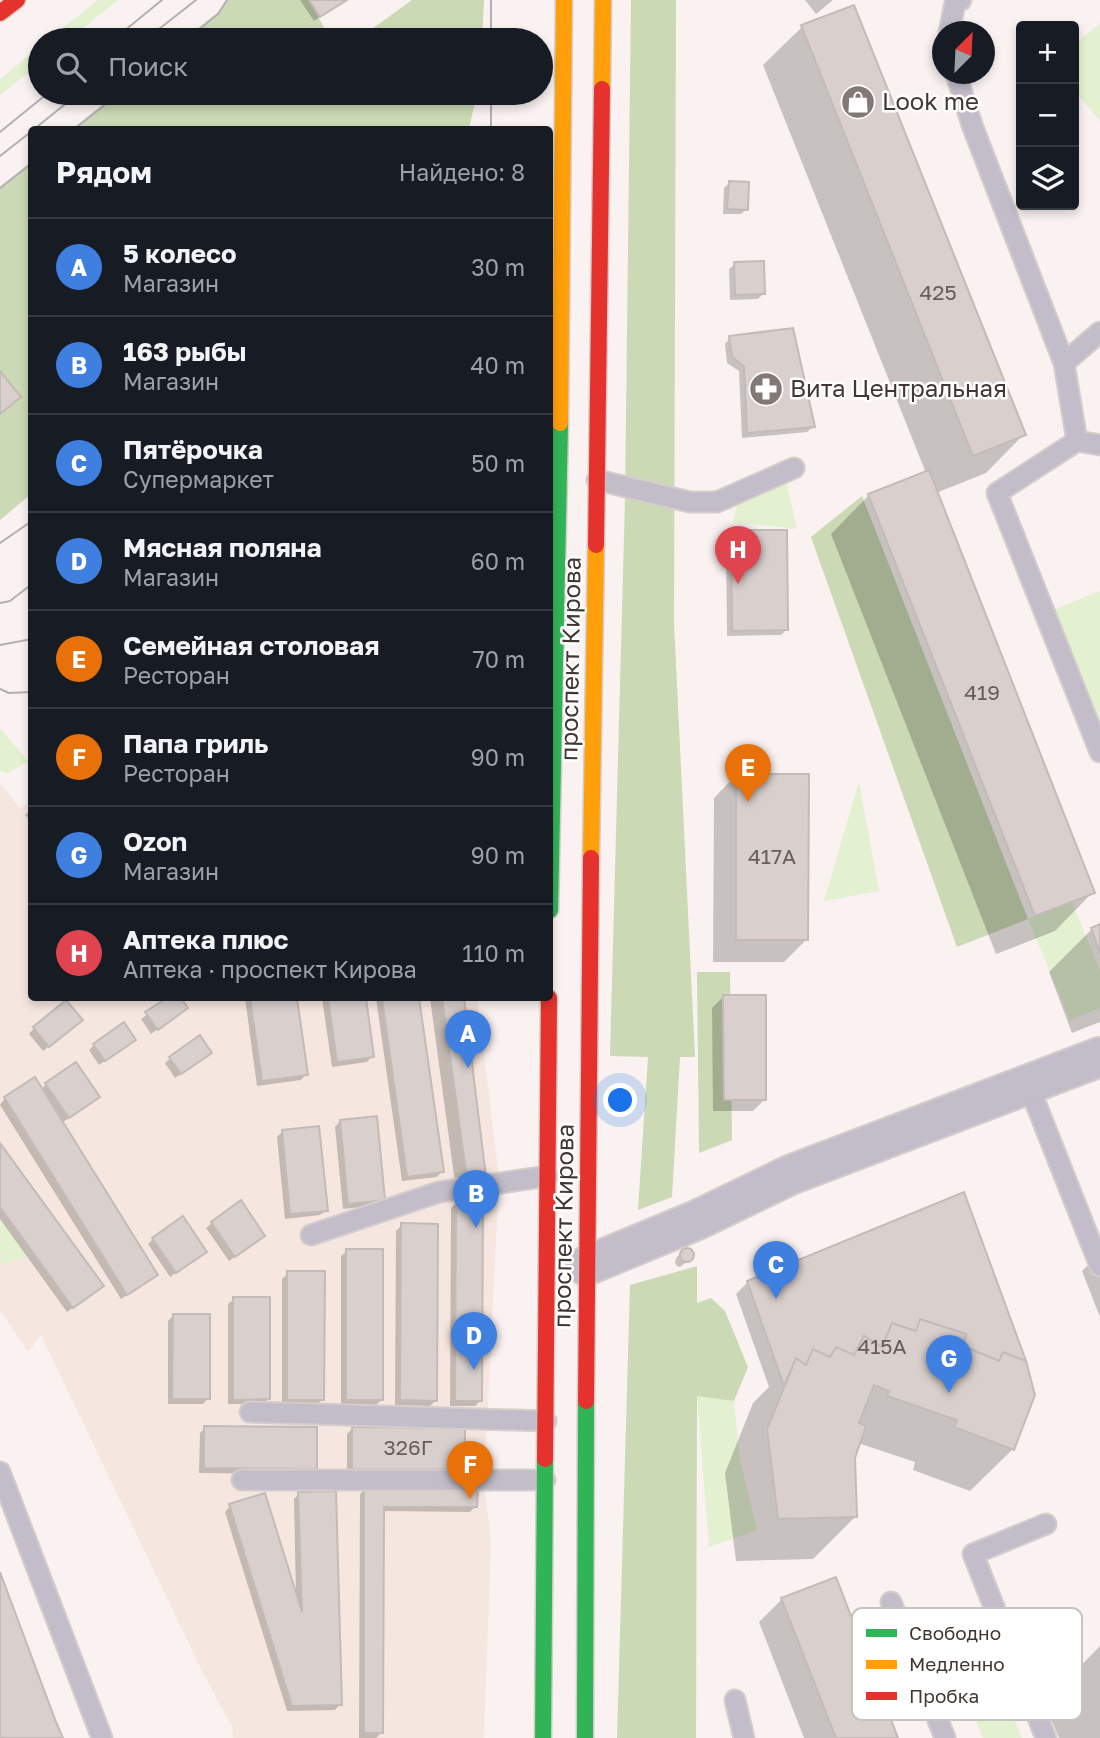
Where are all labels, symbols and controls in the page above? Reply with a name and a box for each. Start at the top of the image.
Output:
north arrow [932,21,995,84]
map controls [1016,21,1079,210]
button: + [1016,21,1079,84]
search box [28,28,553,105]
icon: search [52,48,90,86]
text: Поиск [108,51,188,82]
shop icon: Look me [839,83,877,121]
button: − [1016,84,1079,147]
place label: Look me [882,86,979,115]
button: layers [1016,147,1079,210]
text: Рядом [56,154,152,190]
text: Найдено: 8 [399,158,525,186]
text: 5 колесо [123,238,237,269]
text: A [71,253,87,281]
text: 30 m [471,253,525,281]
text: Магазин [123,269,219,297]
house number: 425 [919,279,957,305]
text: 163 рыбы [123,336,247,367]
text: B [71,351,87,379]
text: 40 m [471,351,525,379]
text: Магазин [123,367,219,395]
pharmacy icon: Вита Центральная [747,370,785,408]
place label: Вита Центральная [790,373,1007,402]
text: Пятёрочка [123,434,263,465]
text: C [71,449,87,477]
text: 50 m [471,449,525,477]
text: Супермаркет [123,465,274,493]
pin: H [715,526,761,584]
text: Мясная поляна [123,532,322,563]
text: D [71,547,87,575]
text: 60 m [471,547,525,575]
street label: проспект Кирова [553,557,586,761]
text: Магазин [123,563,219,591]
text: Семейная столовая [123,630,379,661]
text: E [72,645,86,673]
text: 70 m [472,645,525,673]
text: Ресторан [123,661,230,689]
house number: 419 [964,679,1000,705]
text: Папа гриль [123,728,268,759]
text: F [72,743,86,771]
text: 90 m [471,743,525,771]
pin: E [725,744,771,802]
text: Ресторан [123,759,230,787]
text: Ozon [123,826,187,857]
text: G [71,841,87,869]
text: 90 m [471,841,525,869]
house number: 417А [748,843,796,869]
text: Магазин [123,857,219,885]
text: Аптека плюс [123,924,289,955]
text: H [70,939,88,967]
text: 110 m [462,939,525,967]
text: Аптека · проспект Кирова [123,955,417,983]
pin: A [445,1010,491,1068]
your location [603,1083,637,1117]
street label: проспект Кирова [546,1124,579,1328]
pin: B [453,1170,499,1228]
pin: C [753,1241,799,1299]
pin: D [451,1312,497,1370]
house number: 415А [857,1333,907,1359]
pin: G [926,1335,972,1393]
house number: 326Г [384,1434,433,1460]
pin: F [447,1441,493,1499]
legend [852,1608,1082,1720]
text: Свободно [909,1621,1001,1644]
text: Медленно [909,1652,1005,1675]
text: Пробка [909,1684,979,1707]

